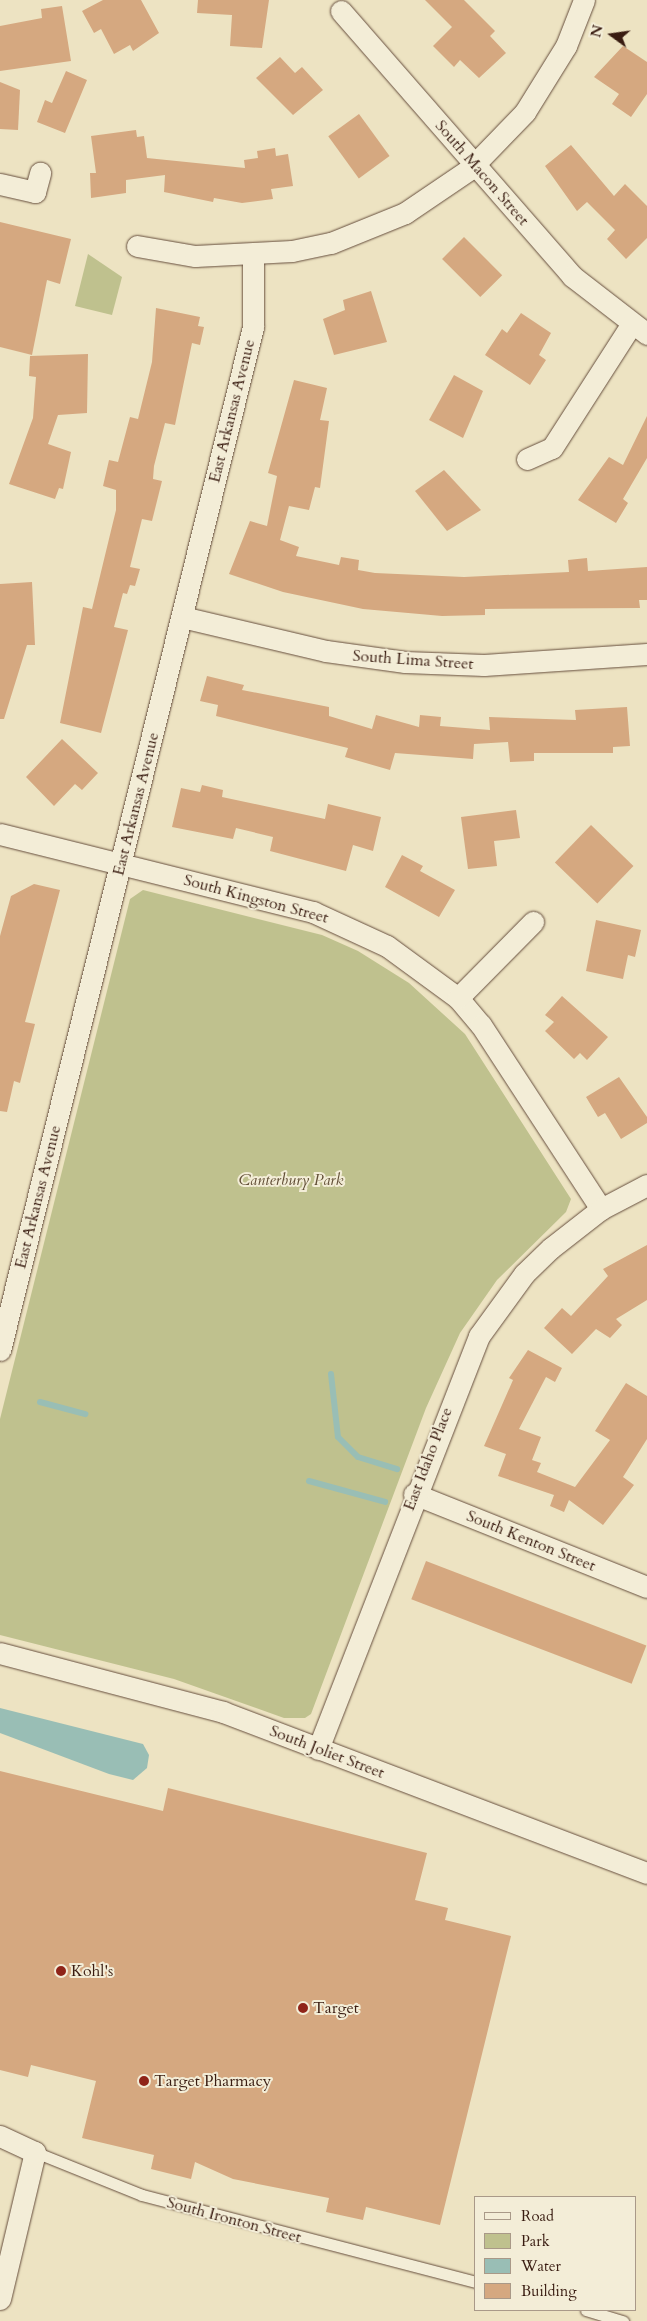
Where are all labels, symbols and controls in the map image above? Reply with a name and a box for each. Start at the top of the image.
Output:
north arrow [587,10,637,60]
text: N [586,23,608,39]
street label: South Macon Street [431,116,533,230]
street label: East Arkansas Avenue [205,337,259,485]
street label: South Lima Street [352,646,474,674]
street label: East Arkansas Avenue [109,730,163,878]
street label: South Kingston Street [182,870,330,928]
street label: East Arkansas Avenue [11,1123,65,1271]
park label: Canterbury Park [239,1170,343,1190]
street label: East Idaho Place [399,1405,457,1513]
street label: South Kenton Street [464,1506,598,1576]
street label: South Joliet Street [267,1721,387,1783]
place label: Kohl's [71,1961,113,1981]
marker: Kohl's [55,1965,67,1977]
place label: Target [313,1998,359,2018]
marker: Target [297,2002,309,2014]
place label: Target Pharmacy [154,2071,271,2091]
marker: Target Pharmacy [138,2075,150,2087]
street label: South Ironton Street [165,2193,303,2247]
legend [474,2196,637,2311]
text: Road [521,2206,554,2226]
text: Park [521,2231,550,2251]
text: Water [521,2256,561,2276]
text: Building [521,2281,577,2301]

